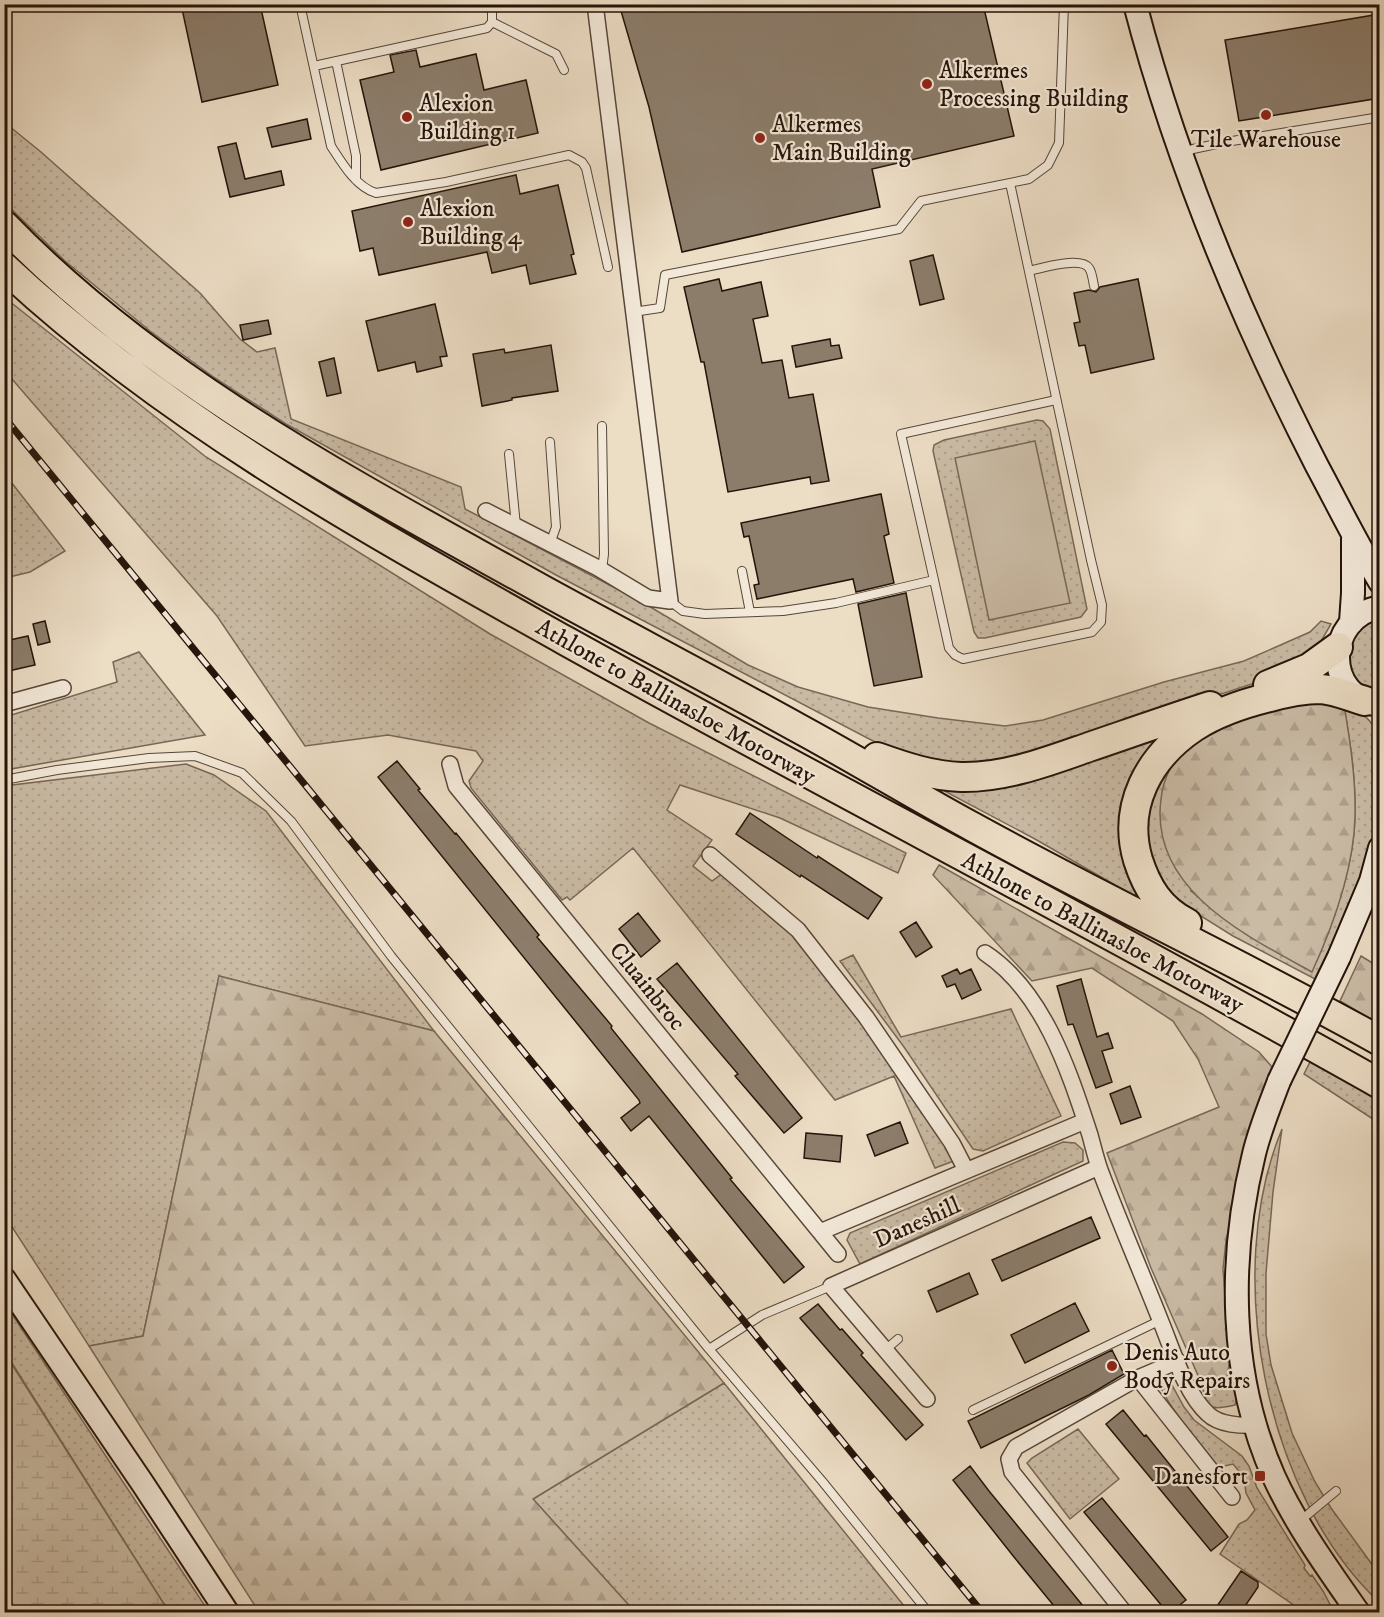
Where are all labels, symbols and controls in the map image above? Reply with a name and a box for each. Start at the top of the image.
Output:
place label: Alkermes Processing Building [939,56,1128,114]
marker: Alkermes Processing Building [920,77,934,91]
place label: Alexion Building 1 [419,89,516,147]
marker: Tile Warehouse [1259,108,1273,122]
marker: Alexion Building 1 [400,110,414,124]
place label: Alkermes Main Building [772,110,911,168]
place label: Tile Warehouse [1191,125,1341,155]
marker: Alkermes Main Building [753,131,767,145]
place label: Alexion Building 4 [420,194,523,252]
marker: Alexion Building 4 [401,215,415,229]
street label: Athlone to Ballinasloe Motorway [530,612,821,792]
street label: Athlone to Ballinasloe Motorway [956,846,1249,1020]
street label: Cluainbroc [602,936,692,1037]
street label: Daneshill [869,1190,966,1255]
place label: Denis Auto Body Repairs [1124,1338,1250,1396]
marker: Denis Auto Body Repairs [1105,1359,1119,1373]
place label: Danesfort [1154,1462,1248,1492]
marker: Danesfort [1253,1469,1267,1483]

